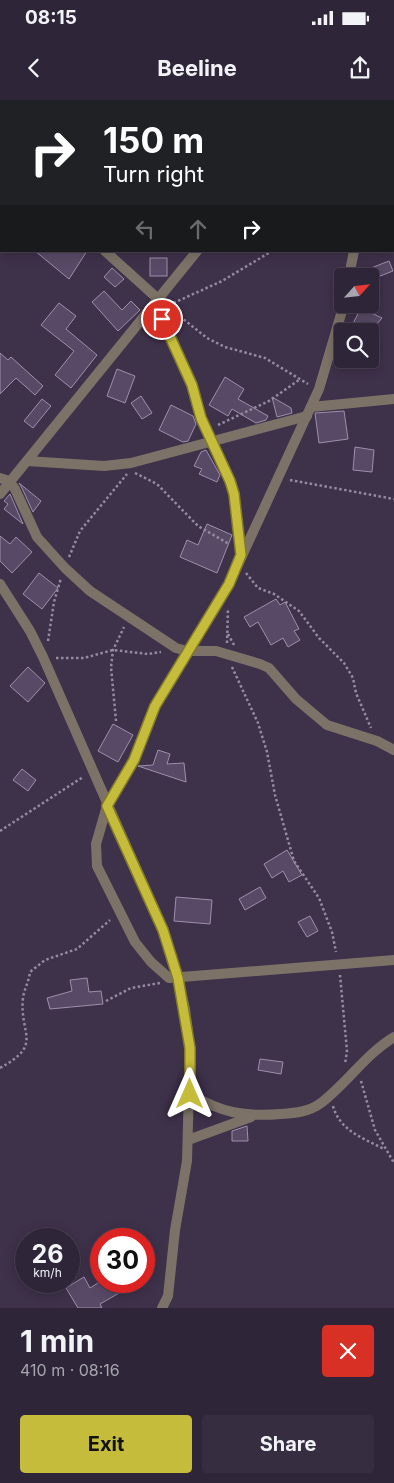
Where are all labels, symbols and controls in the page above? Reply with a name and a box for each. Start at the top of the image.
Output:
text: 08:15 [25,6,77,29]
icon: back [20,54,48,82]
icon: share [346,54,374,82]
text: Beeline [157,55,237,81]
text: 150 m [103,119,204,161]
icon: right [20,120,85,185]
text: Turn right [103,161,204,187]
icon: left [131,215,159,243]
icon: ahead [184,215,212,243]
icon: right [237,215,265,243]
north arrow [334,268,379,312]
map controls [334,268,379,368]
pin [141,298,183,340]
icon: arrive [148,305,176,333]
button: search [334,323,379,368]
position arrow [163,1067,215,1119]
speed limit sign: 30 [90,1228,155,1293]
text: 26 [32,1239,63,1269]
text: km/h [33,1265,62,1280]
text: 1 min [20,1323,94,1359]
button: close [322,1325,374,1377]
text: 410 m · 08:16 [20,1360,120,1380]
button: Exit [20,1415,192,1473]
button: Share [202,1415,374,1473]

